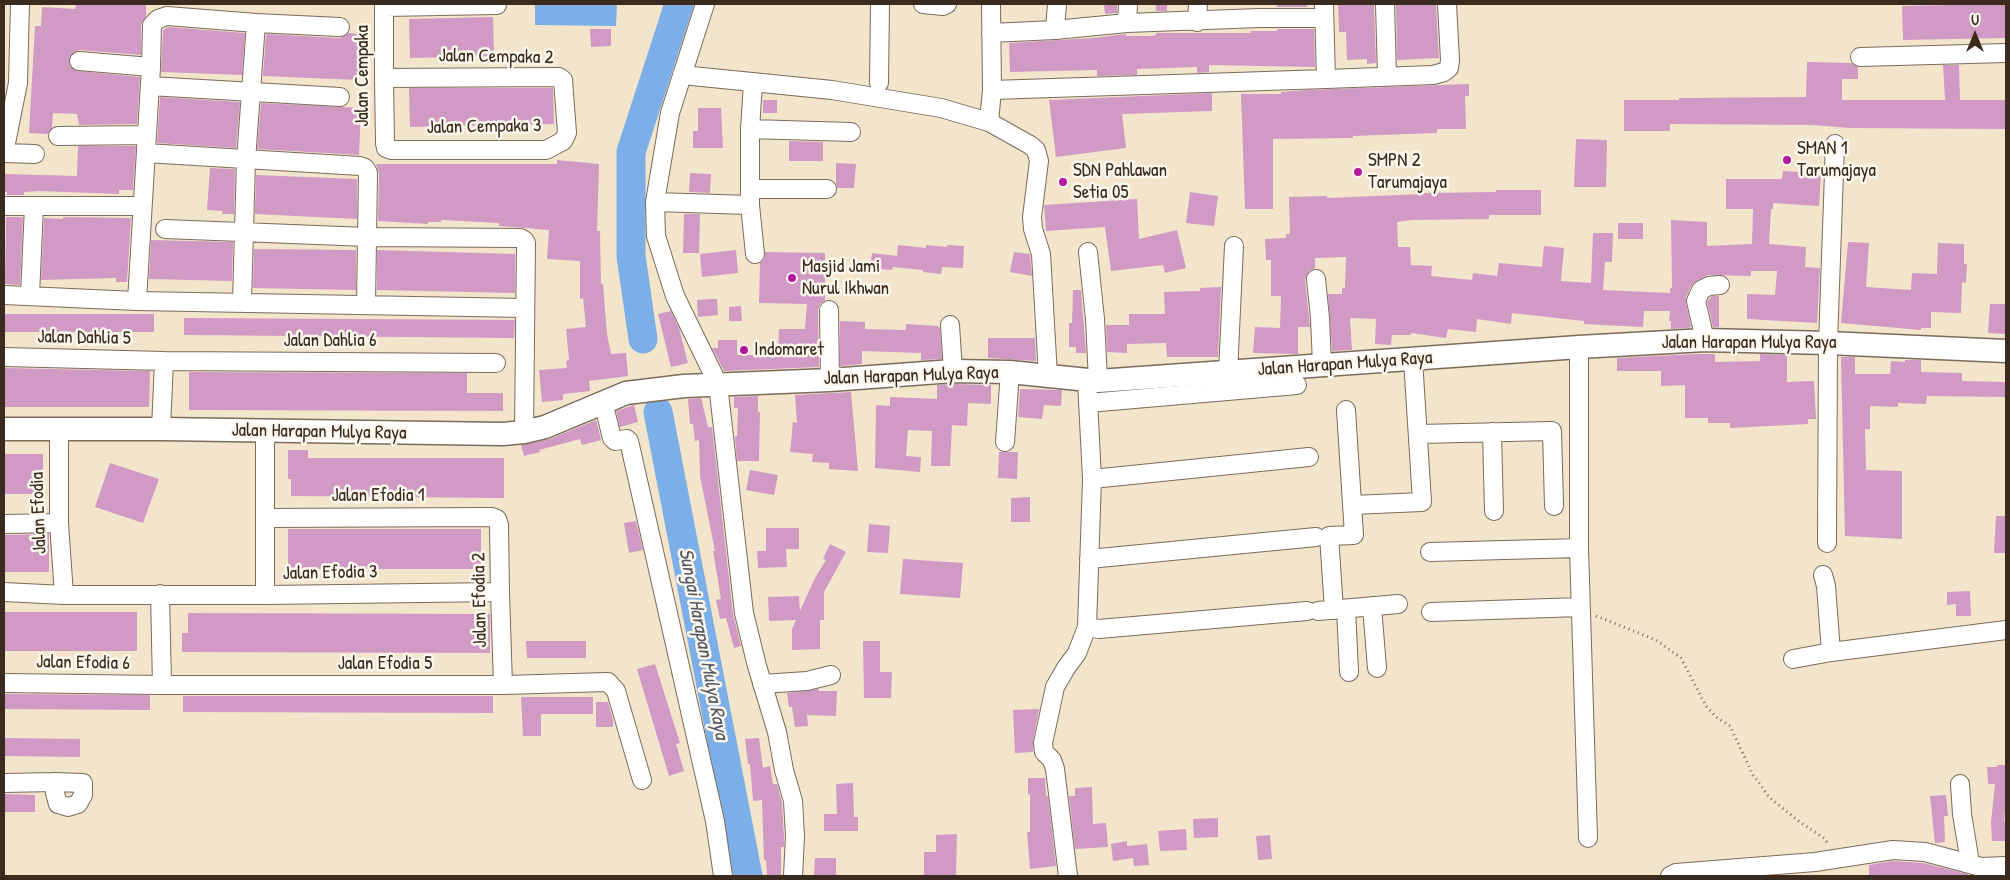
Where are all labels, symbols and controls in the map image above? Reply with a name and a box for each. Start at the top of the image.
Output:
north arrow [1950,10,2000,60]
text: U [1971,10,1979,29]
street label: Jalan Cempaka [352,25,374,127]
street label: Jalan Cempaka 2 [438,45,554,69]
street label: Jalan Cempaka 3 [426,115,542,139]
place label: SMAN 1 Tarumajaya [1797,138,1876,182]
place label: SMPN 2 Tarumajaya [1368,150,1447,194]
marker: SMAN 1 Tarumajaya [1781,154,1793,166]
place label: SDN Pahlawan Setia 05 [1073,160,1167,204]
marker: SMPN 2 Tarumajaya [1352,166,1364,178]
marker: SDN Pahlawan Setia 05 [1057,176,1069,188]
place label: Masjid Jami Nurul Ikhwan [802,256,889,300]
marker: Masjid Jami Nurul Ikhwan [786,272,798,284]
street label: Jalan Dahlia 5 [37,326,131,350]
street label: Jalan Dahlia 6 [283,330,377,352]
street label: Jalan Harapan Mulya Raya [1662,332,1836,354]
place label: Indomaret [754,339,824,361]
marker: Indomaret [738,344,750,356]
street label: Jalan Harapan Mulya Raya [1257,347,1433,381]
street label: Jalan Harapan Mulya Raya [823,362,999,390]
street label: Jalan Harapan Mulya Raya [231,419,407,445]
street label: Jalan Efodia [26,472,52,554]
street label: Jalan Efodia 1 [331,485,425,507]
water label: Sungai Harapan Mulya Raya [673,546,733,742]
street label: Jalan Efodia 2 [468,552,492,648]
street label: Jalan Efodia 3 [282,561,378,585]
street label: Jalan Efodia 6 [36,651,130,675]
street label: Jalan Efodia 5 [338,653,432,675]

